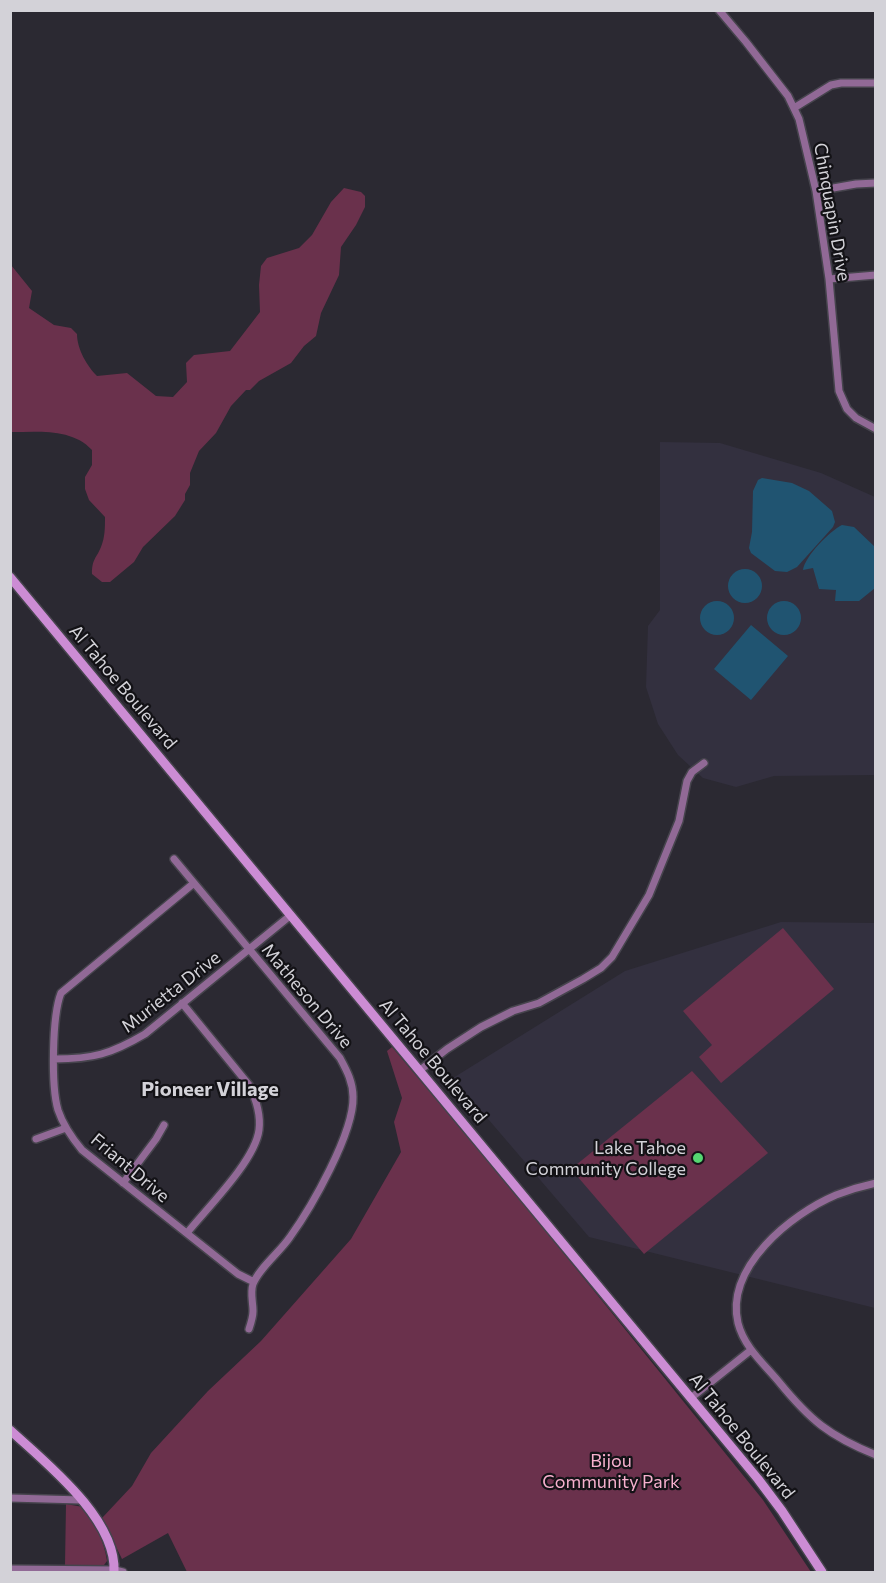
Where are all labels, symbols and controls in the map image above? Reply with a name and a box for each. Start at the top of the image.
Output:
street label: Chinquapin Drive [809,141,855,283]
street label: Al Tahoe Boulevard [65,620,181,754]
street label: Matheson Drive [257,939,357,1053]
street label: Murietta Drive [117,947,225,1037]
street label: Al Tahoe Boulevard [375,994,491,1128]
district label: Pioneer Village [141,1077,279,1101]
street label: Friant Drive [86,1129,174,1207]
place label: Lake Tahoe Community College [526,1137,686,1180]
marker: Lake Tahoe Community College [691,1151,705,1165]
street label: Al Tahoe Boulevard [685,1369,799,1503]
park label: Bijou Community Park [542,1450,680,1492]

